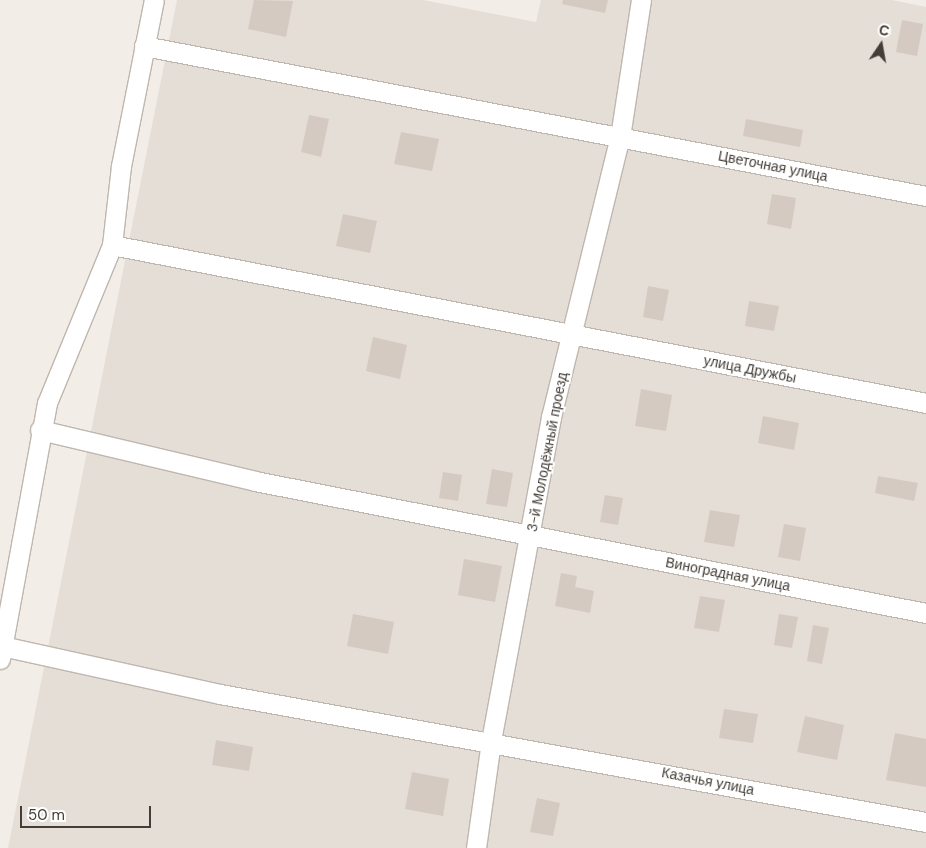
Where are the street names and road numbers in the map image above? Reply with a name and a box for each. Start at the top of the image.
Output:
street label: Цветочная улица [717,147,829,185]
street label: улица Дружбы [702,352,798,386]
street label: 3-й Молодёжный проезд [523,371,571,533]
street label: Виноградная улица [664,554,792,594]
street label: Казачья улица [660,764,756,798]

